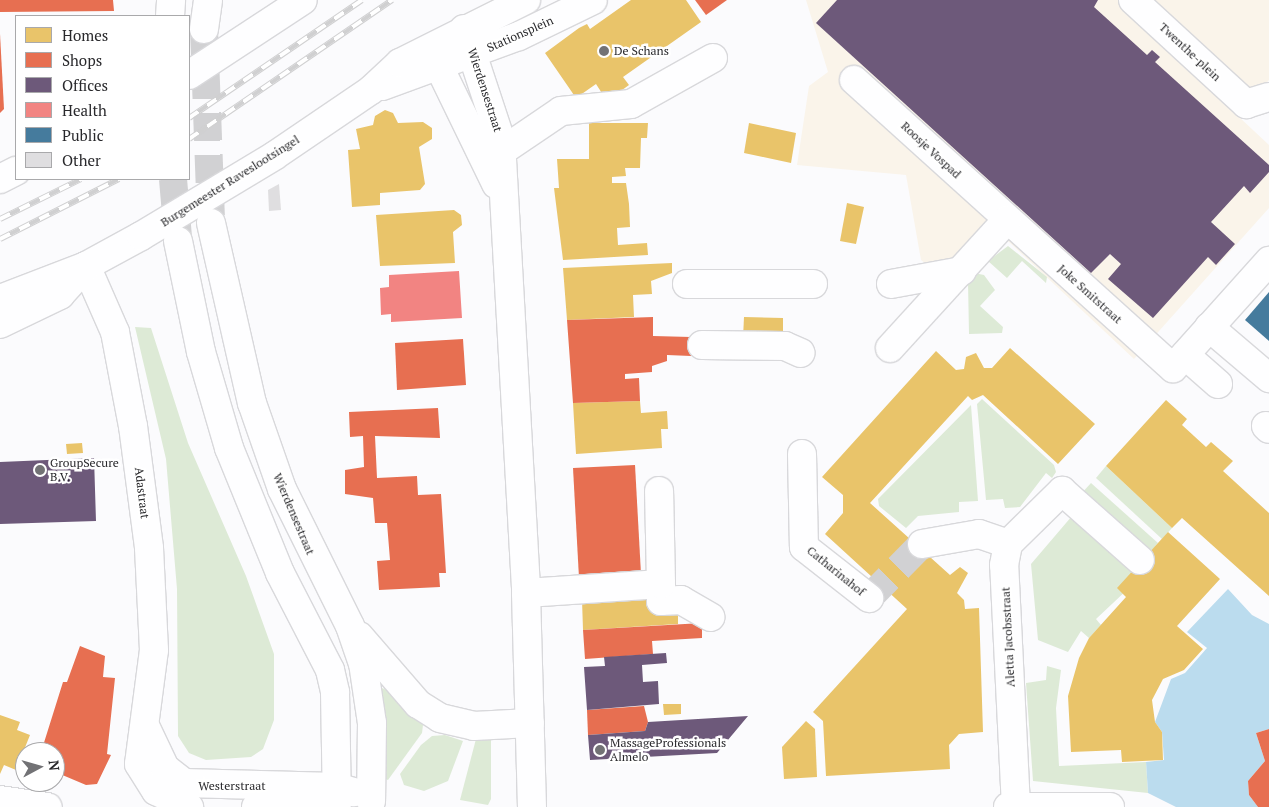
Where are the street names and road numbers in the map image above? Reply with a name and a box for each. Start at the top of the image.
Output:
street label: Stationsplein [485,13,555,55]
street label: Twenthe-plein [1156,20,1224,84]
street label: Wierdensestraat [465,46,505,134]
street label: Roosje Vospad [898,119,964,181]
street label: Burgemeester Raveslootsingel [158,132,302,230]
street label: Joke Smitstraat [1055,261,1125,327]
street label: Adastraat [132,466,152,520]
street label: Wierdensestraat [270,471,318,557]
street label: Catharinahof [804,543,868,599]
street label: Aletta Jacobsstraat [998,586,1018,688]
street label: Westerstraat [198,779,266,793]

